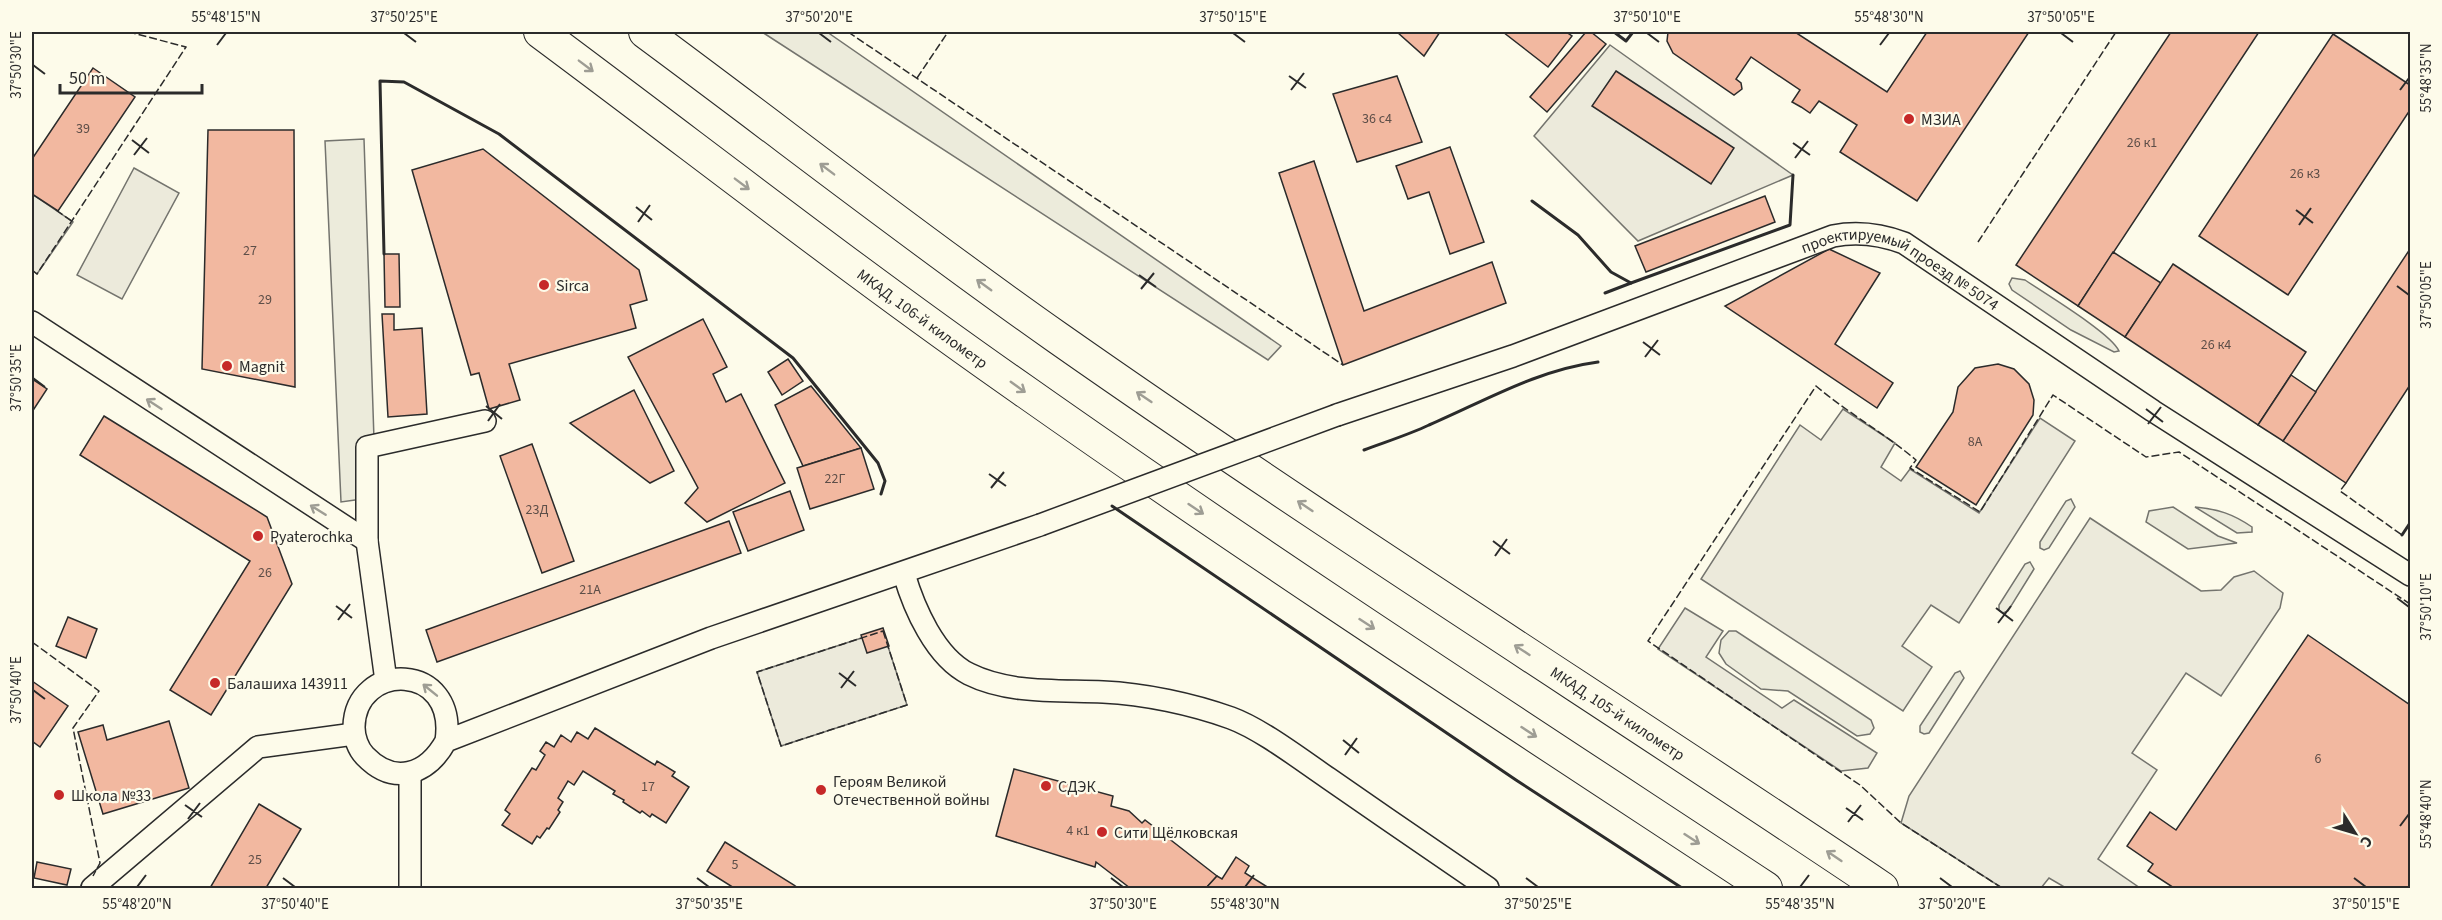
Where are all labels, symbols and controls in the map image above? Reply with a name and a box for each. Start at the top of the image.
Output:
text: 55°48'15"N [191,7,261,28]
text: 37°50'25"E [370,7,438,28]
text: 37°50'20"E [785,7,853,28]
text: 37°50'15"E [1199,7,1267,28]
text: 37°50'10"E [1613,7,1681,28]
text: 55°48'30"N [1854,7,1924,28]
text: 37°50'05"E [2027,7,2095,28]
text: 37°50'30"E [6,31,27,99]
text: 55°48'35"N [2416,43,2437,113]
scale bar [60,57,202,95]
one-way arrow [578,60,594,73]
text: 50 m [69,66,105,91]
house number: 36 с4 [1362,109,1392,129]
place label: МЗИА [1921,109,1961,131]
marker: МЗИА [1902,112,1916,126]
house number: 39 [76,119,90,139]
house number: 26 к1 [2127,133,2157,153]
one-way arrow [820,163,836,175]
house number: 26 к3 [2290,164,2320,184]
one-way arrow [734,177,750,190]
street label: проектируемый проезд № 5074 [1798,224,2003,316]
house number: 27 [243,241,257,261]
text: 37°50'05"E [2416,261,2437,329]
street label: МКАД, 106-й километр [852,264,992,374]
place label: Sirca [556,275,589,297]
marker: Sirca [537,278,551,292]
one-way arrow [977,278,993,291]
house number: 29 [258,290,272,310]
house number: 26 к4 [2201,335,2231,355]
text: 37°50'35"E [6,344,27,412]
place label: Magnit [239,356,285,378]
marker: Magnit [220,359,234,373]
one-way arrow [1009,381,1025,393]
one-way arrow [1136,391,1153,403]
one-way arrow [146,398,163,410]
house number: 8А [1968,432,1983,452]
house number: 22Г [825,469,845,489]
house number: 23Д [526,500,548,520]
one-way arrow [1297,500,1314,512]
one-way arrow [1187,502,1204,515]
one-way arrow [310,503,327,515]
place label: Pyaterochka [270,526,353,548]
marker: Pyaterochka [251,529,265,543]
house number: 26 [258,563,272,583]
text: 37°50'10"E [2416,573,2437,641]
house number: 21A [579,580,601,600]
one-way arrow [1358,618,1374,630]
one-way arrow [1514,644,1531,657]
text: 37°50'40"E [6,656,27,724]
street label: МКАД, 105-й километр [1546,662,1689,766]
place label: Балашиха 143911 [227,673,348,695]
marker: Балашиха 143911 [208,676,222,690]
one-way arrow [422,683,438,696]
one-way arrow [1521,726,1537,738]
house number: 6 [2315,749,2322,769]
place label: Героям Великой Отечественной войны [833,771,990,811]
place label: СДЭК [1058,776,1096,798]
house number: 17 [641,777,655,797]
marker: СДЭК [1039,779,1053,793]
text: 55°48'40"N [2416,779,2437,849]
marker: Героям Великой Отечественной войны [814,783,828,797]
place label: Школа №33 [71,785,151,807]
marker: Школа №33 [52,788,66,802]
north arrow [2325,803,2385,863]
house number: 4 к1 [1066,821,1090,841]
place label: Сити Щёлковская [1114,822,1238,844]
marker: Сити Щёлковская [1095,825,1109,839]
text: С [2355,831,2378,852]
one-way arrow [1683,834,1700,846]
house number: 25 [248,850,262,870]
one-way arrow [1826,850,1843,862]
house number: 5 [732,855,739,875]
text: 55°48'20"N [102,894,172,915]
text: 37°50'40"E [261,894,329,915]
text: 37°50'35"E [675,894,743,915]
text: 37°50'30"E [1089,894,1157,915]
text: 55°48'30"N [1210,894,1280,915]
text: 37°50'25"E [1504,894,1572,915]
text: 55°48'35"N [1765,894,1835,915]
text: 37°50'20"E [1918,894,1986,915]
text: 37°50'15"E [2332,894,2400,915]

